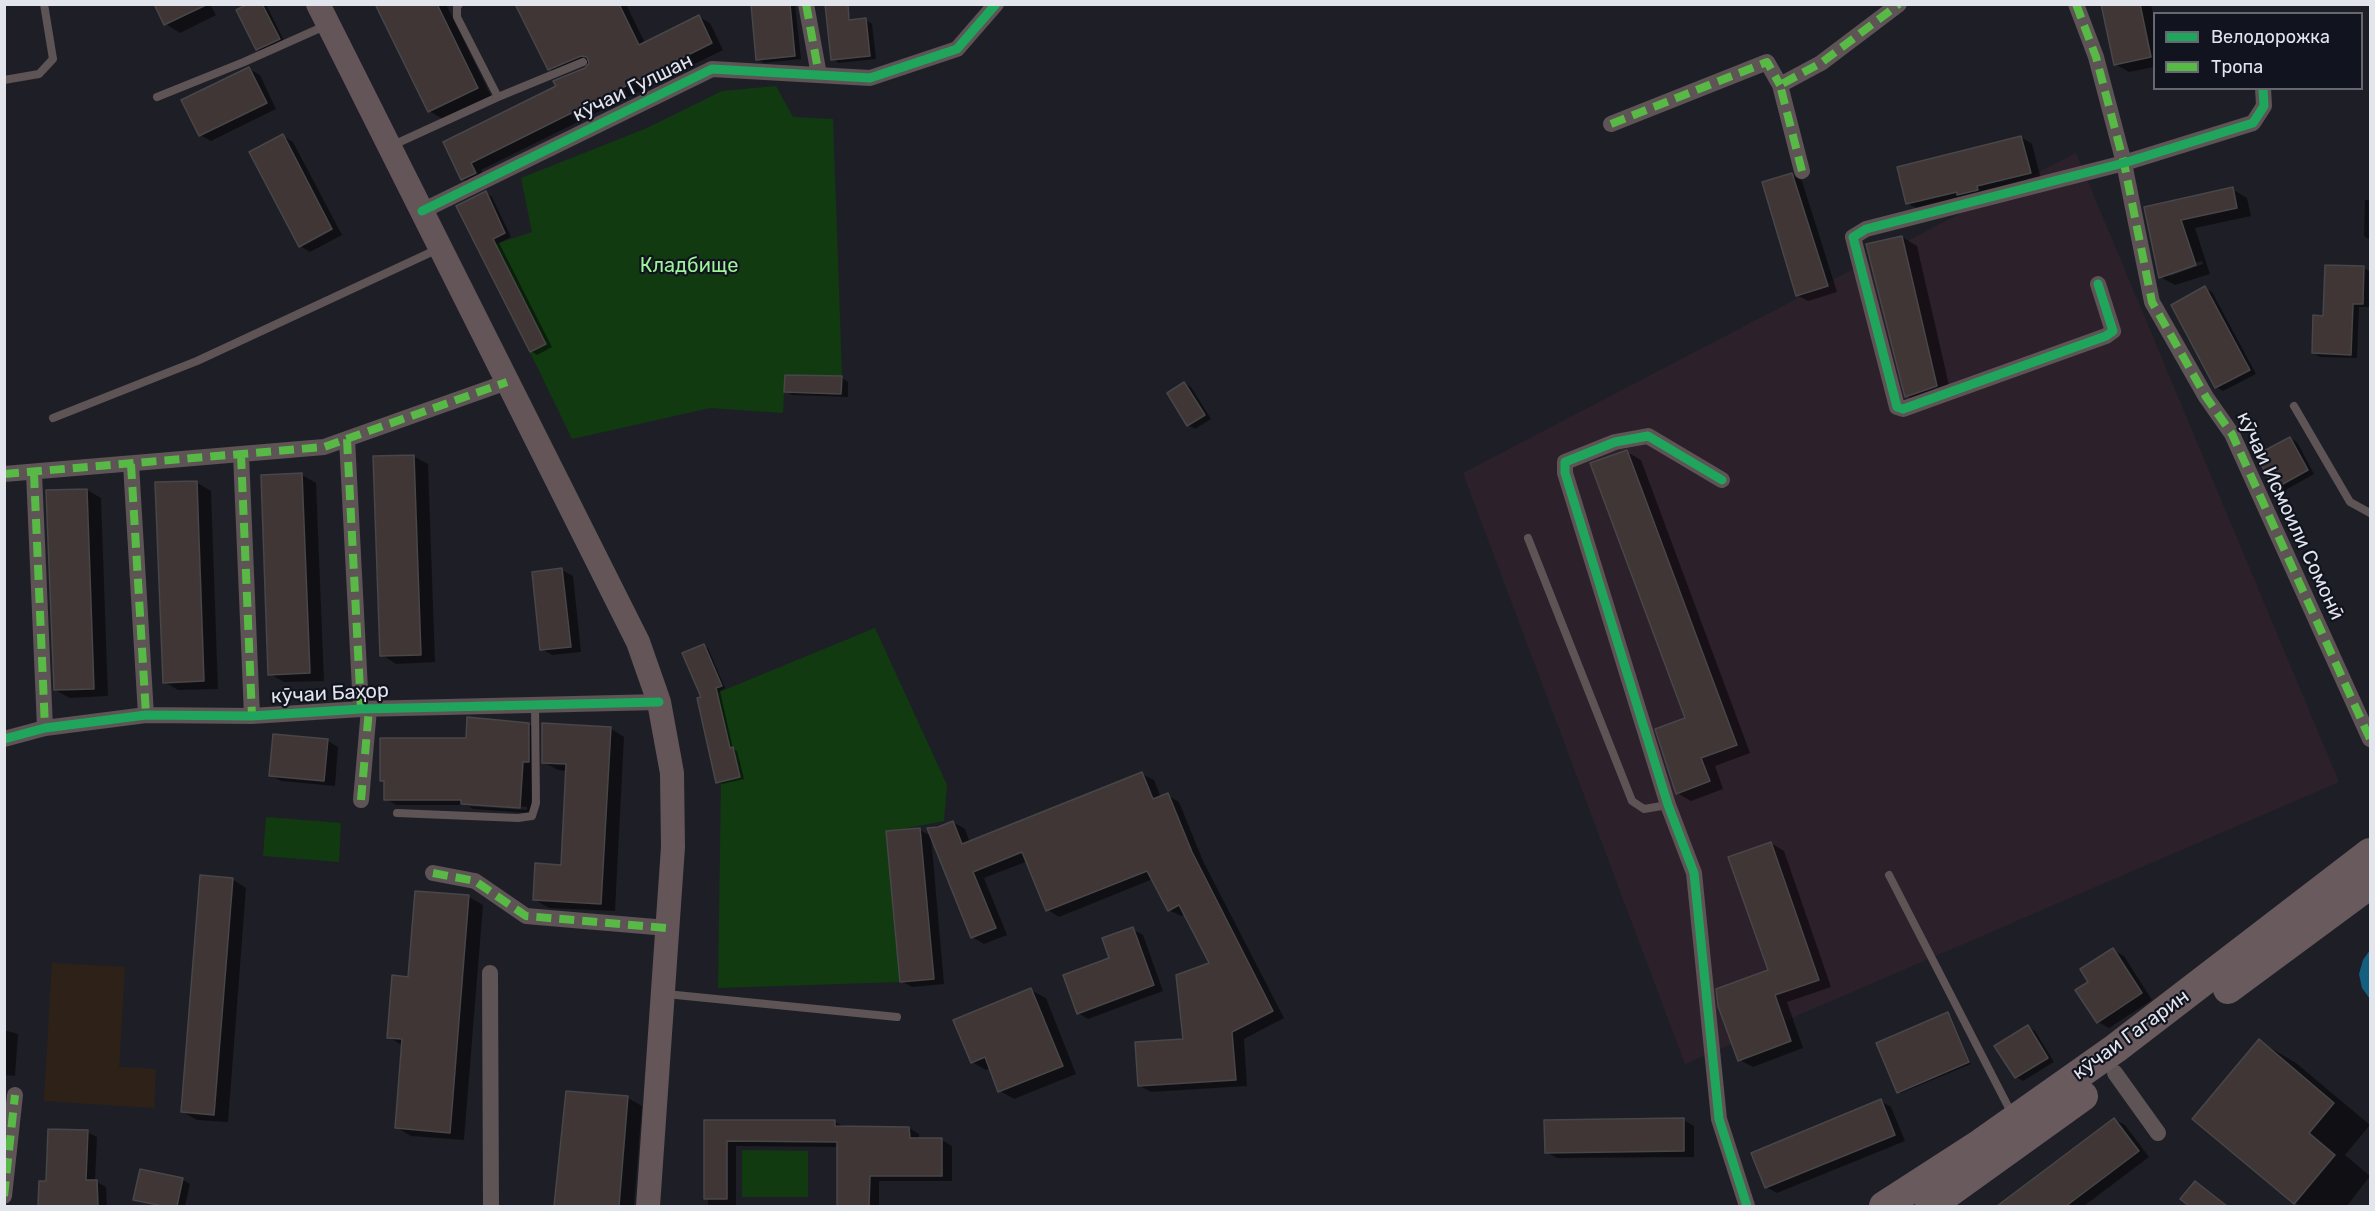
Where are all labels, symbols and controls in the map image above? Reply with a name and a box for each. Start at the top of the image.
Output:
legend [2153,12,2363,90]
text: Велодорожка [2211,26,2330,48]
street label: кӯчаи Гулшан [569,49,697,127]
text: Тропа [2211,56,2263,78]
park label: Кладбище [640,254,738,278]
street label: кӯчаи Исмоили Сомонӣ [2231,408,2349,624]
street label: кӯчаи Баҳор [270,679,390,709]
street label: кӯчаи Гагарин [2068,985,2194,1085]

